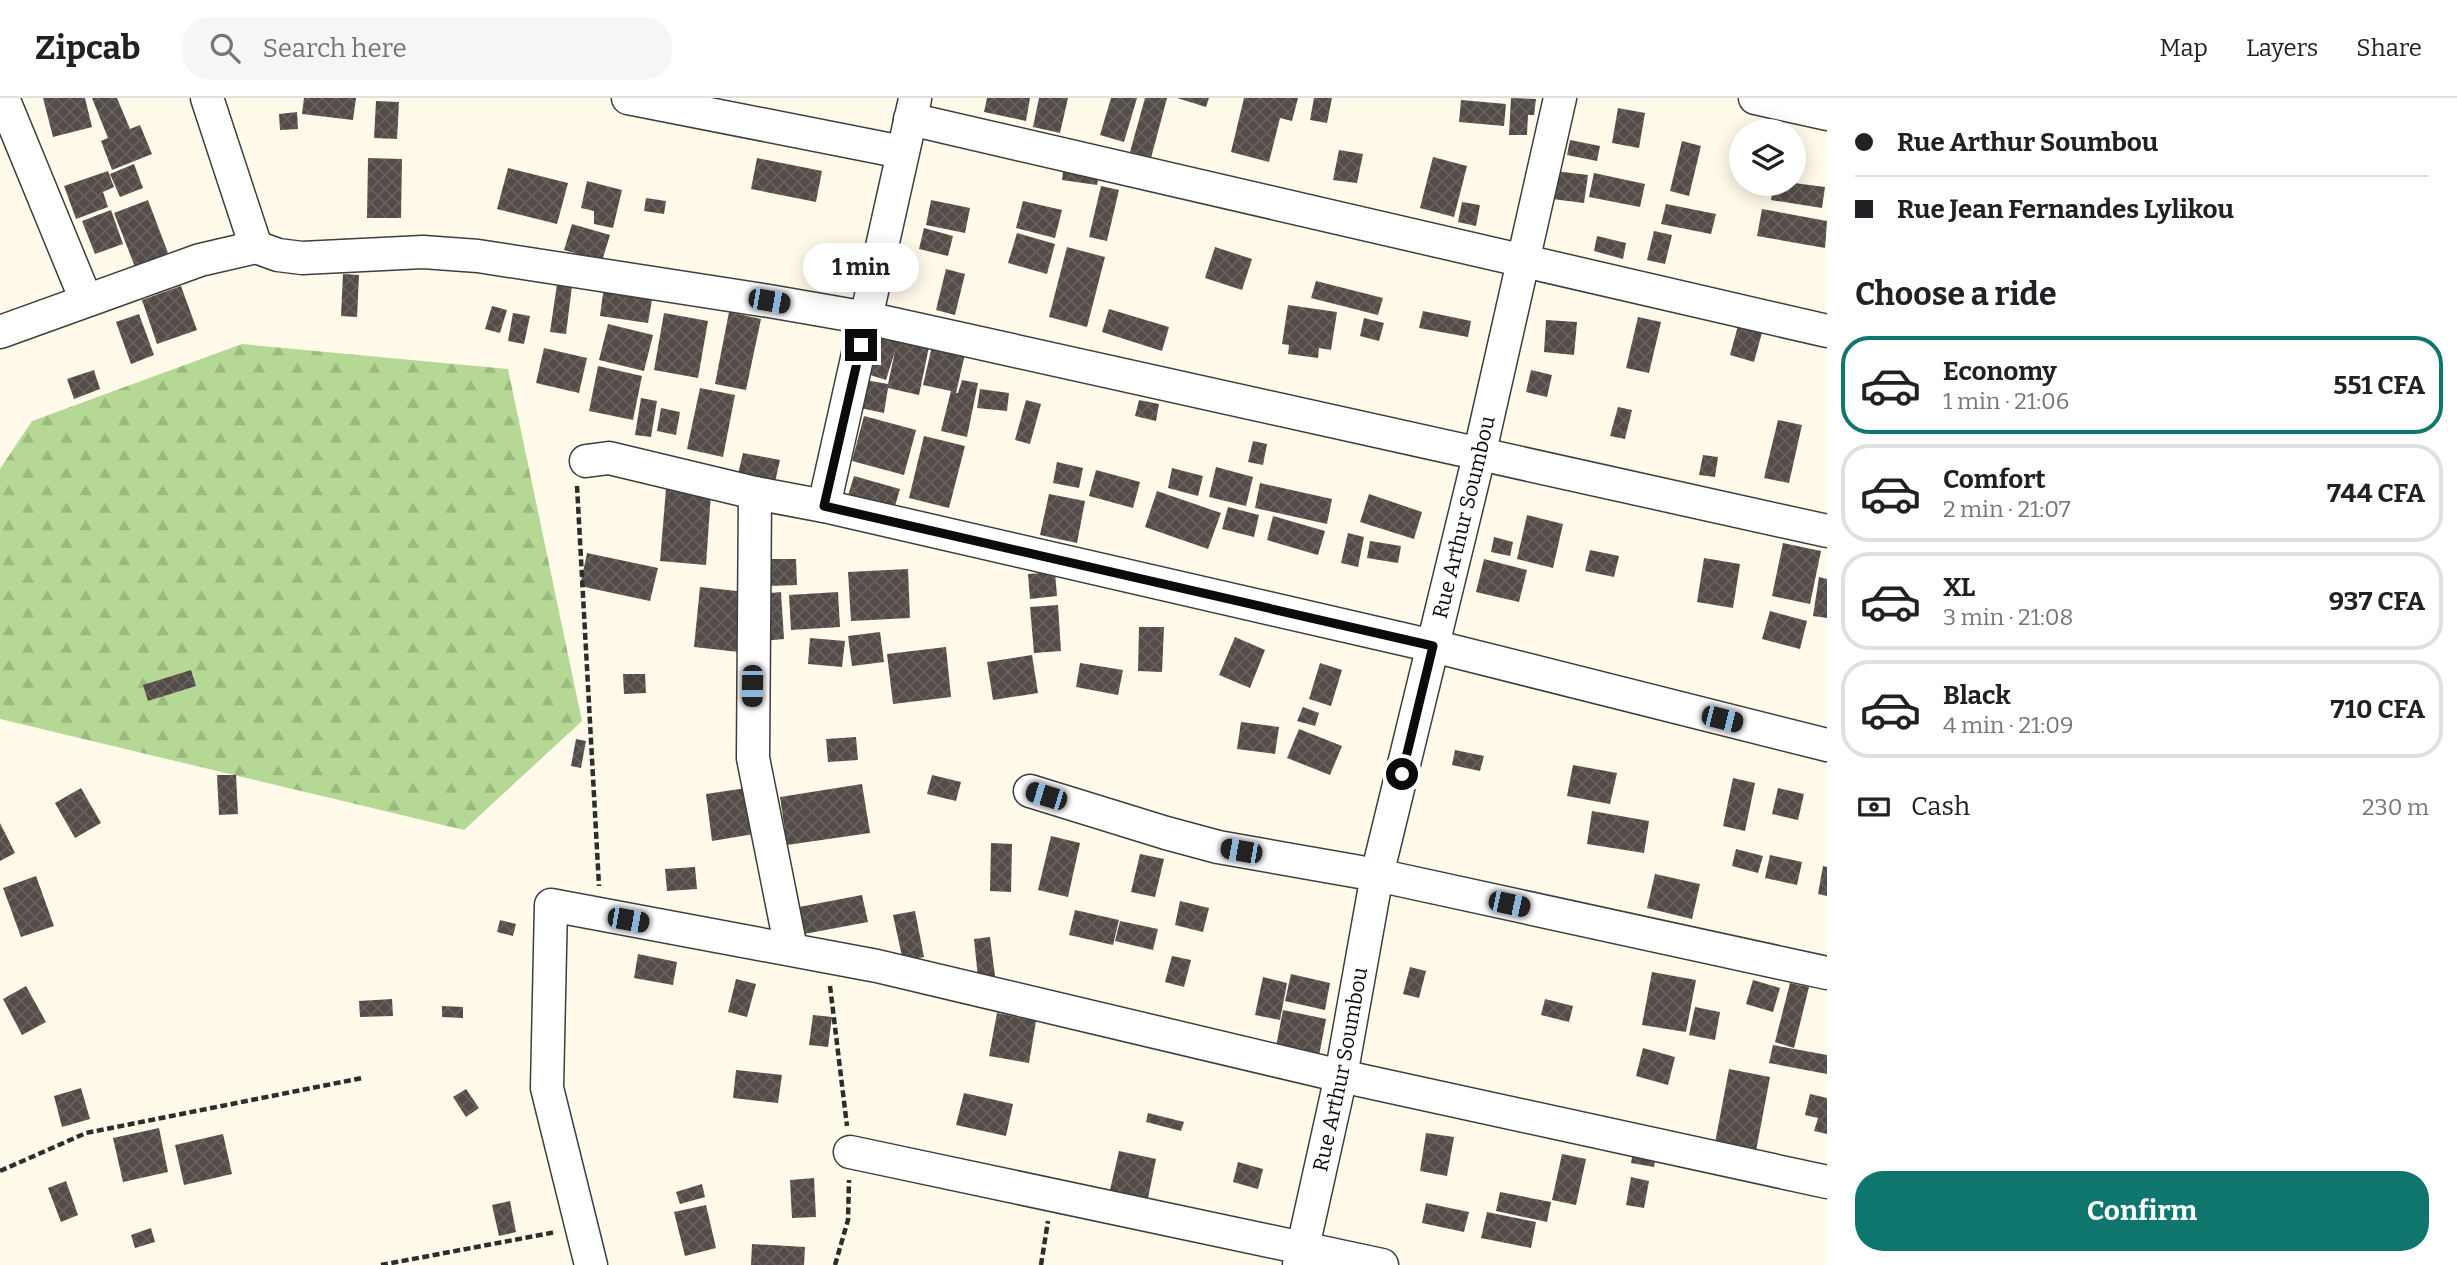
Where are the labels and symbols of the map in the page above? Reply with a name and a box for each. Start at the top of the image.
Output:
callout: 1 min [803,244,919,292]
car [747,287,792,315]
route end [845,329,877,361]
street label: Rue Arthur Soumbou [1427,413,1501,621]
car [742,665,763,707]
car [1700,704,1745,734]
route start [1386,758,1418,790]
car [1023,780,1070,812]
car [1219,837,1264,865]
car [1487,889,1532,919]
car [606,906,651,934]
street label: Rue Arthur Soumbou [1307,965,1373,1174]

